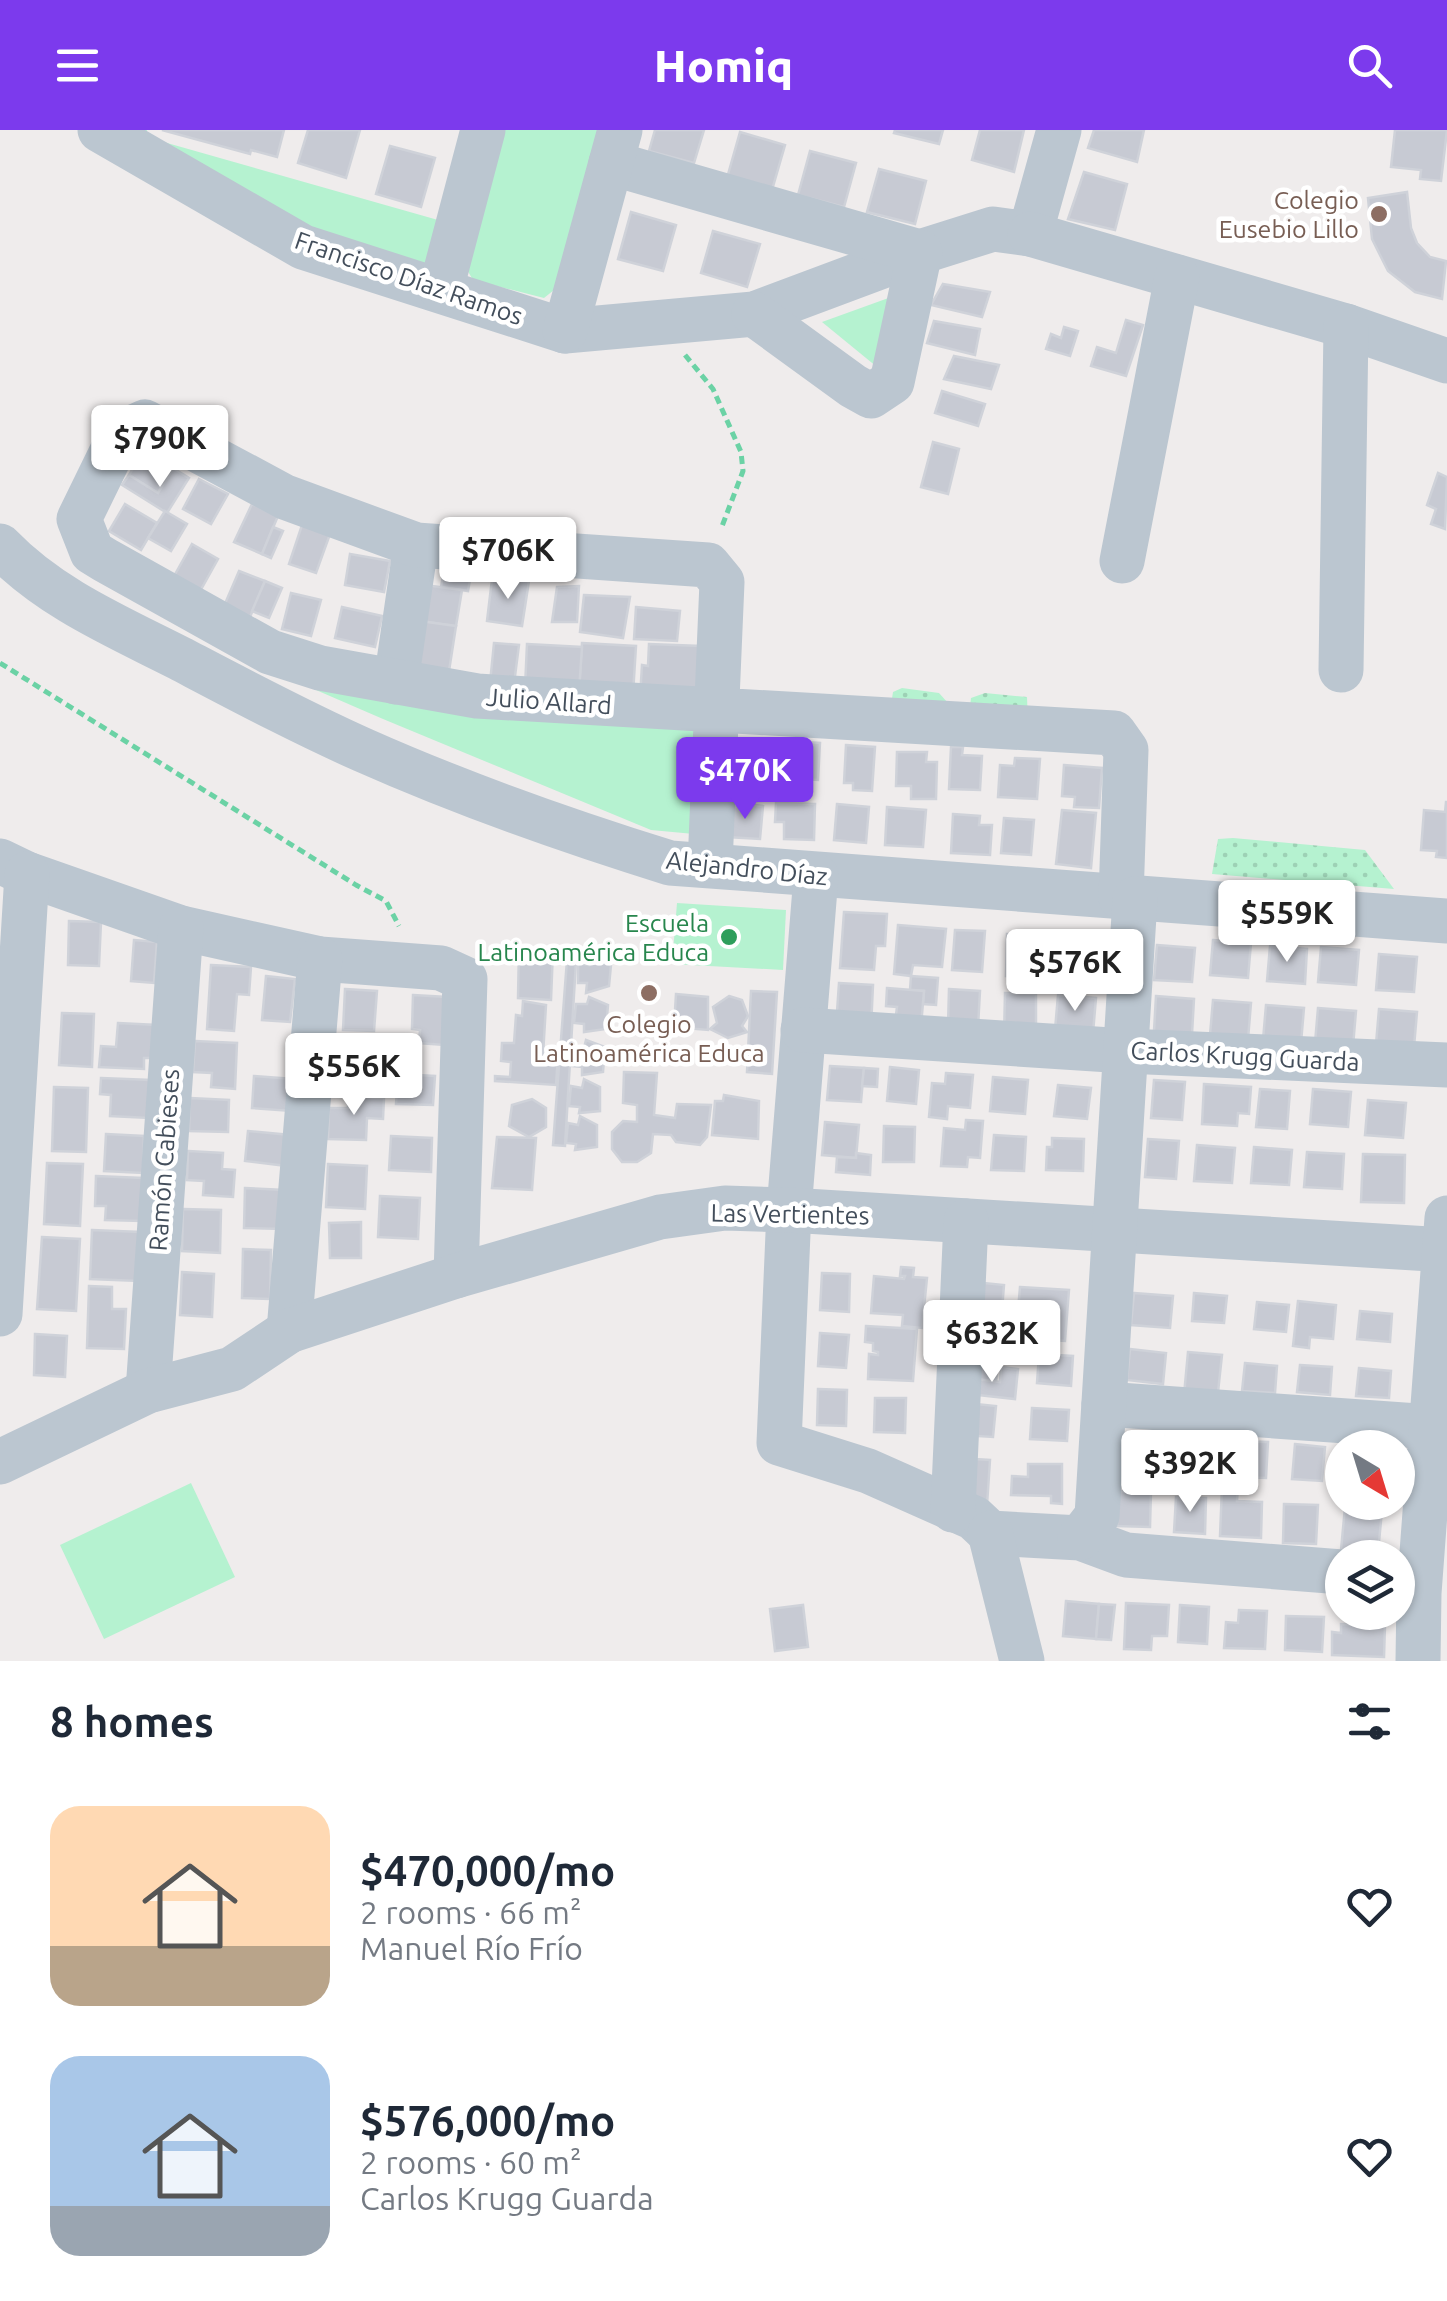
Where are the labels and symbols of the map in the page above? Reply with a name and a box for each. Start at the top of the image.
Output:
place label: Colegio Eusebio Lillo [1219,186,1359,243]
marker: Colegio Eusebio Lillo [1368,203,1390,225]
street label: Francisco Díaz Ramos [291,226,527,330]
pin: $790K [90,405,230,490]
pin: $706K [438,517,578,602]
street label: Julio Allard [485,683,613,719]
pin: $470K [675,737,815,822]
street label: Alejandro Díaz [665,846,829,890]
pin: $559K [1217,880,1357,965]
place label: Escuela Latinoamérica Educa [478,909,709,966]
marker: Escuela Latinoamérica Educa [718,926,740,948]
pin: $576K [1005,929,1145,1014]
marker: Colegio Latinoamérica Educa [638,982,660,1004]
place label: Colegio Latinoamérica Educa [533,1010,765,1067]
pin: $556K [284,1033,424,1118]
street label: Carlos Krugg Guarda [1130,1036,1360,1076]
street label: Ramón Cabieses [144,1068,184,1252]
street label: Las Vertientes [710,1199,870,1229]
pin: $632K [922,1300,1062,1385]
pin: $392K [1120,1430,1260,1515]
north arrow [1325,1430,1415,1520]

